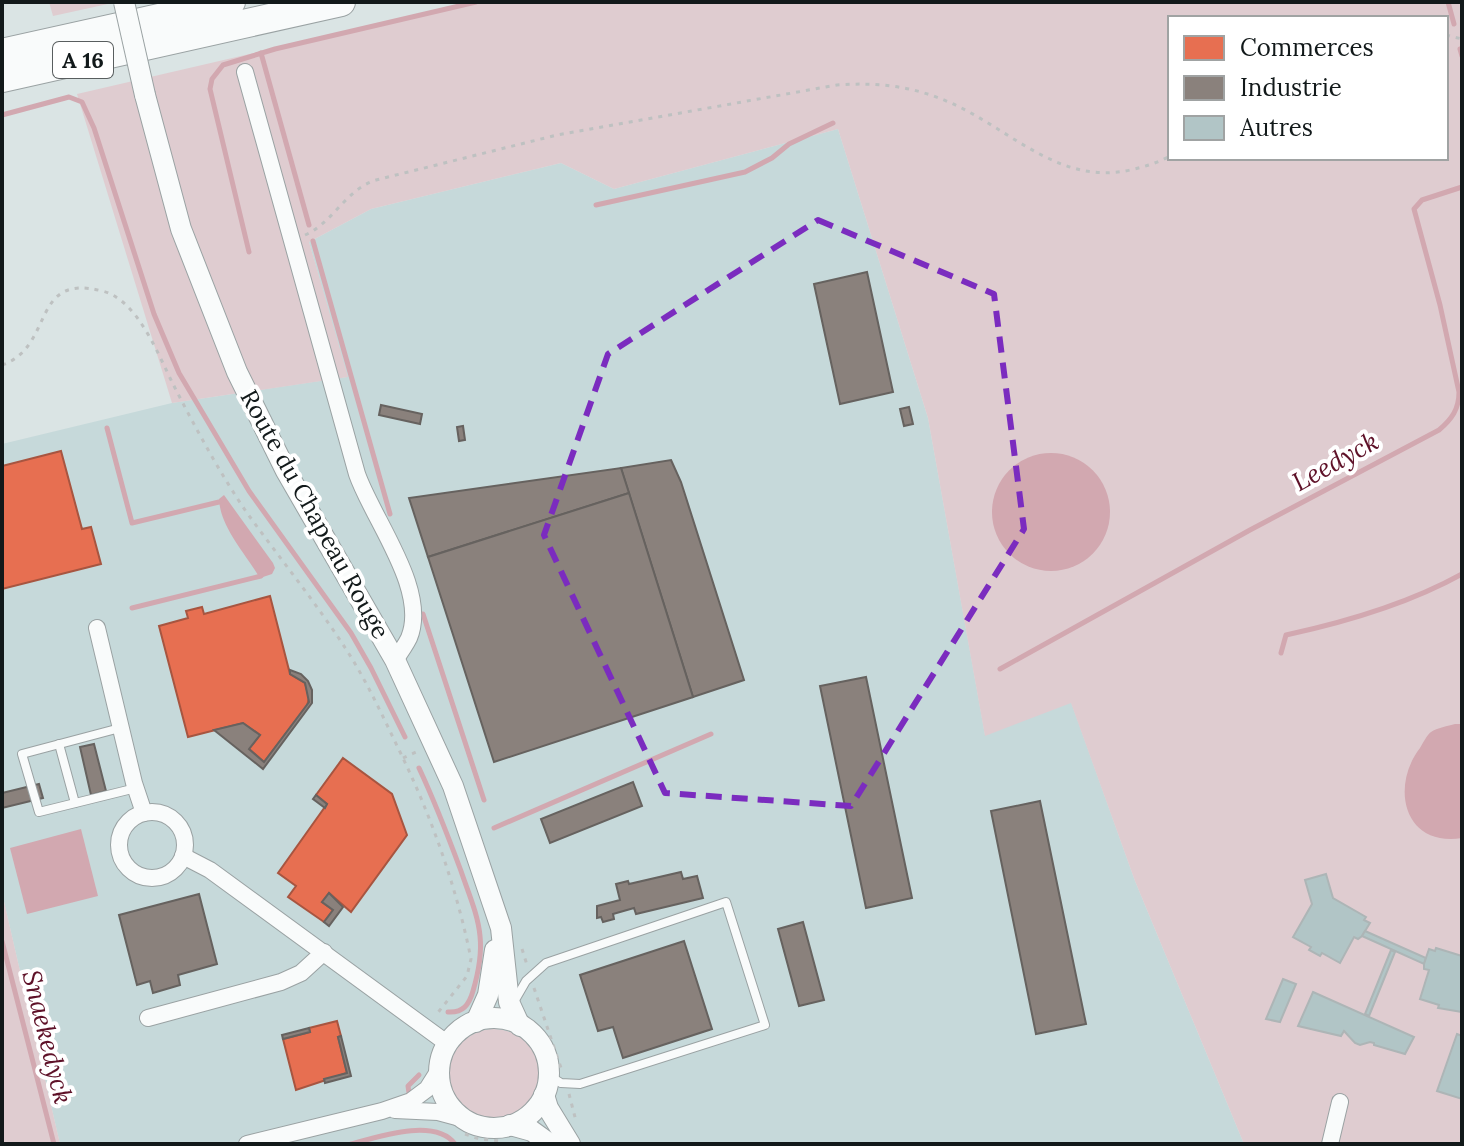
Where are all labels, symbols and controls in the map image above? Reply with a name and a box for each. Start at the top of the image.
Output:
legend [1168,16,1448,160]
text: Commerces [1240,32,1374,63]
road number: A 16 [53,42,113,78]
text: Industrie [1240,72,1342,103]
text: Autres [1239,112,1313,143]
street label: Route du Chapeau Rouge [234,384,396,644]
water label: Leedyck [1286,424,1384,498]
water label: Snaekedyck [15,967,81,1107]

